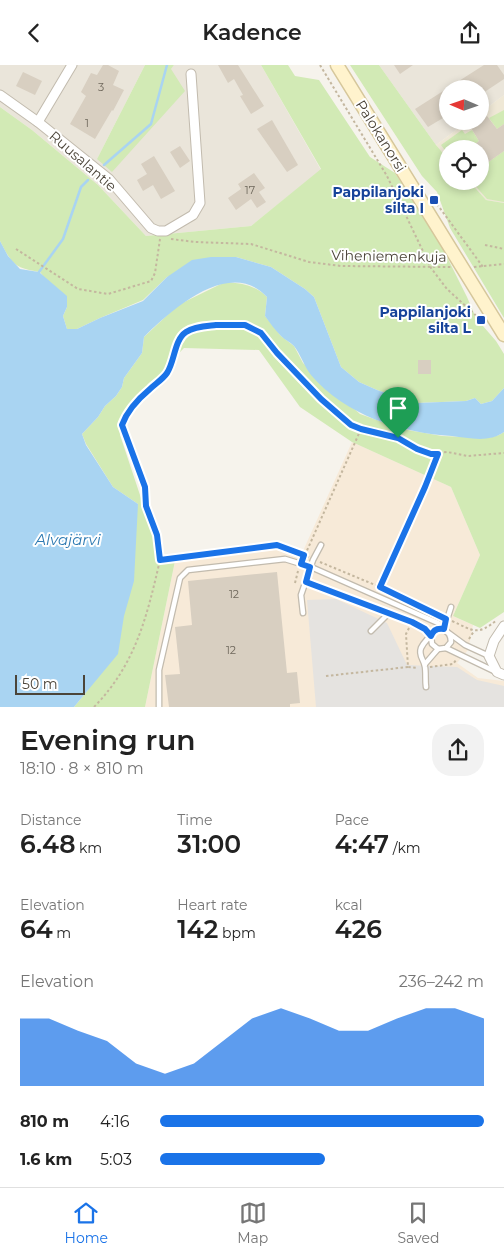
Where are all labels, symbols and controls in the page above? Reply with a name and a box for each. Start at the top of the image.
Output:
icon: back [20,19,48,47]
text: Kadence [202,19,302,46]
icon: share [456,19,484,47]
house number: 3 [98,80,104,94]
north arrow [439,80,489,130]
map controls [439,80,489,190]
street label: Palokanorsi [352,97,410,175]
house number: 1 [85,116,89,130]
street label: Ruusalantie [46,127,120,195]
button: locate [439,140,489,190]
house number: 17 [245,183,255,197]
place label: Pappilanjoki silta I [332,183,424,217]
marker: Pappilanjoki silta I [428,194,440,206]
street label: Viheniemenkuja [331,246,447,266]
place label: Pappilanjoki silta L [379,303,472,337]
marker: Pappilanjoki silta L [475,314,487,326]
pin [377,387,419,438]
icon: arrive [384,394,412,422]
water label: Alvajärvi [34,530,102,549]
house number: 12 [229,587,239,601]
house number: 12 [226,643,236,657]
scale bar [15,672,85,695]
text: 50 m [22,675,58,693]
text: Evening run [20,723,195,757]
button: share [432,724,484,776]
text: 18:10 · 8 × 810 m [20,759,144,778]
text: Distance [20,811,82,829]
text: Time [177,811,212,829]
text: Pace [335,811,369,829]
text: 6.48 [20,829,75,859]
text: 31:00 [177,829,241,859]
text: 4:47 [335,829,389,859]
text: km [75,839,102,857]
text: /km [389,839,421,857]
text: Elevation [20,896,85,914]
text: Heart rate [177,896,248,914]
text: kcal [335,896,363,914]
text: 64 [20,914,53,944]
text: 142 [177,914,218,944]
text: 426 [335,914,382,944]
text: m [53,924,71,942]
text: bpm [218,924,256,942]
text: Elevation [20,972,94,991]
text: 236–242 m [399,972,484,991]
text: 810 m [20,1112,69,1131]
text: 4:16 [100,1112,130,1131]
text: 1.6 km [20,1150,72,1169]
text: 5:03 [100,1150,132,1169]
tab: Home [65,1199,108,1247]
tab: Map [237,1199,268,1247]
tab: Saved [397,1199,439,1247]

